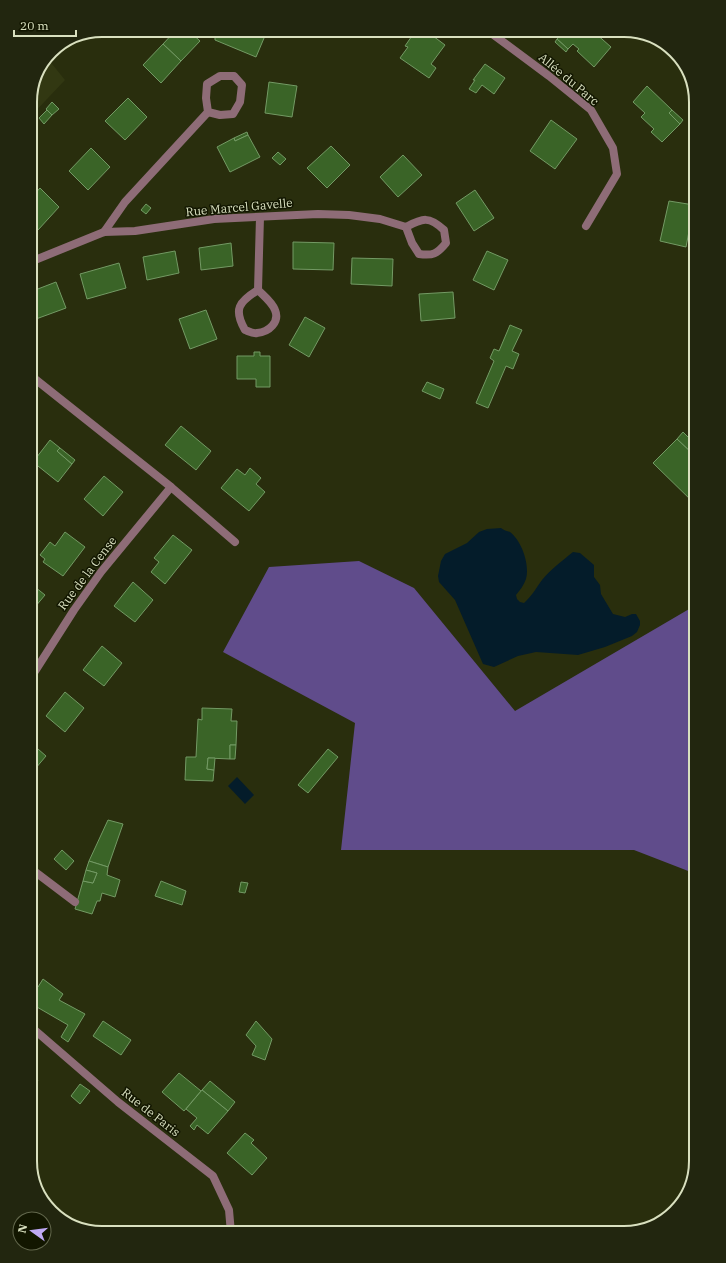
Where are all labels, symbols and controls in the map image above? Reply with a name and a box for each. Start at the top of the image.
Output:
scale bar [14,12,76,38]
text: 20 m [20,18,49,33]
street label: Allée du Parc [536,50,602,108]
street label: Rue Marcel Gavelle [185,195,293,219]
street label: Rue de la Cense [54,533,120,613]
street label: Rue de Paris [119,1085,183,1140]
north arrow [12,1211,52,1251]
text: N [14,1222,30,1234]

